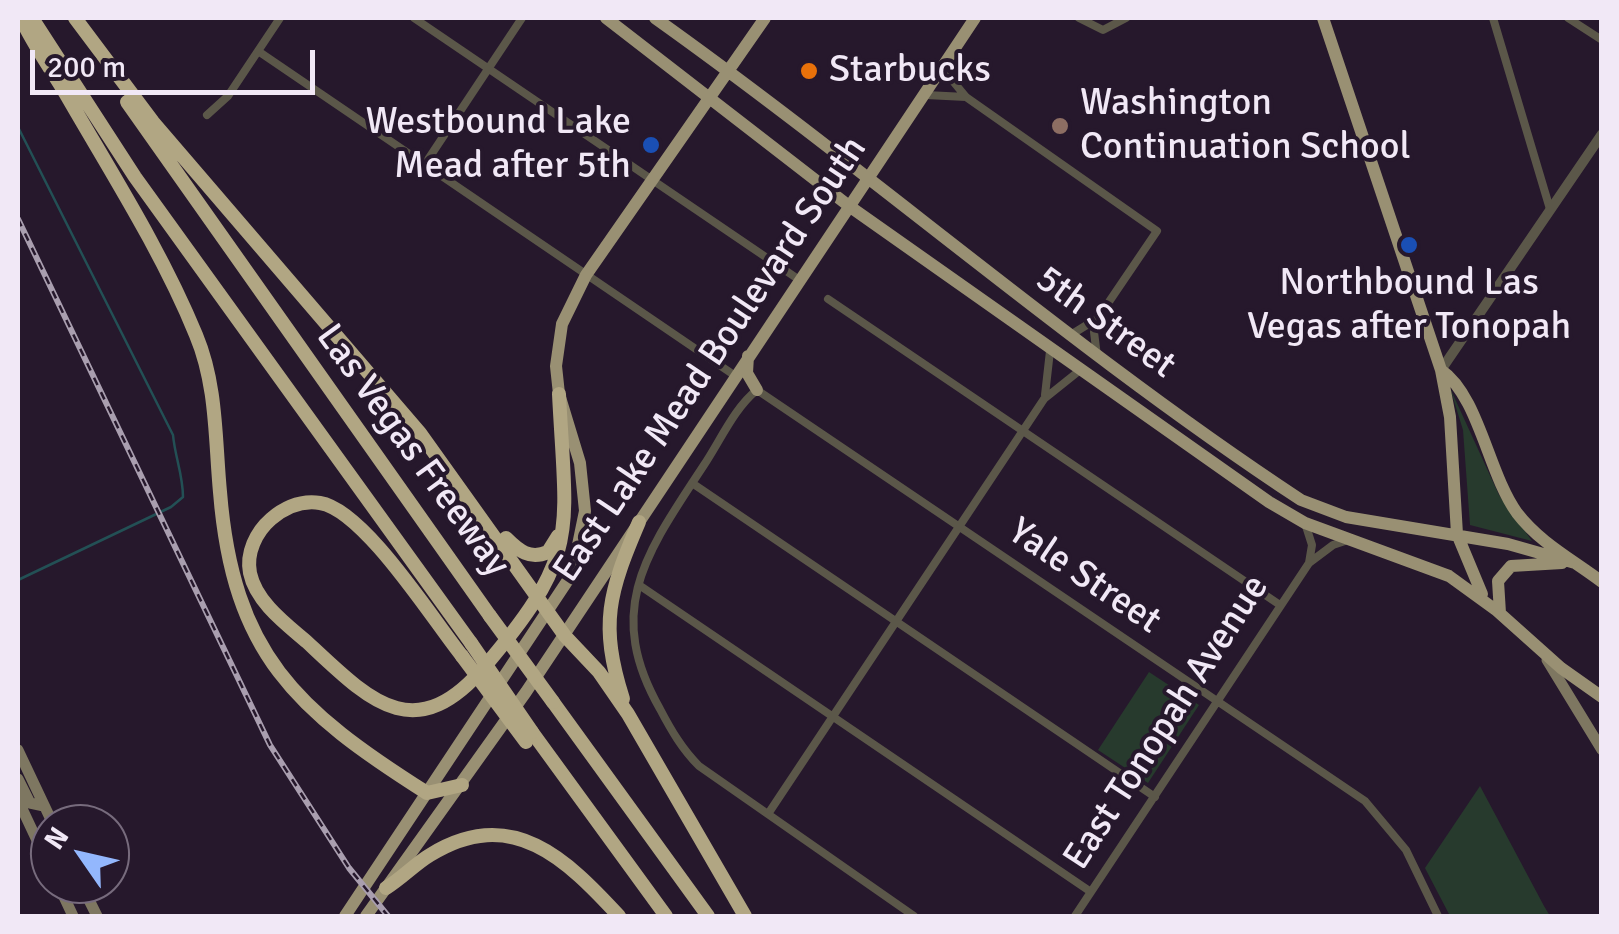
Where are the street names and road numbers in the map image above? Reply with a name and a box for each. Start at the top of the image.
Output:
street label: East Lake Mead Boulevard South [545,129,877,591]
street label: 5th Street [1026,257,1184,389]
street label: Las Vegas Freeway [305,316,519,586]
street label: Yale Street [999,510,1169,644]
street label: East Tonopah Avenue [1055,567,1279,879]

